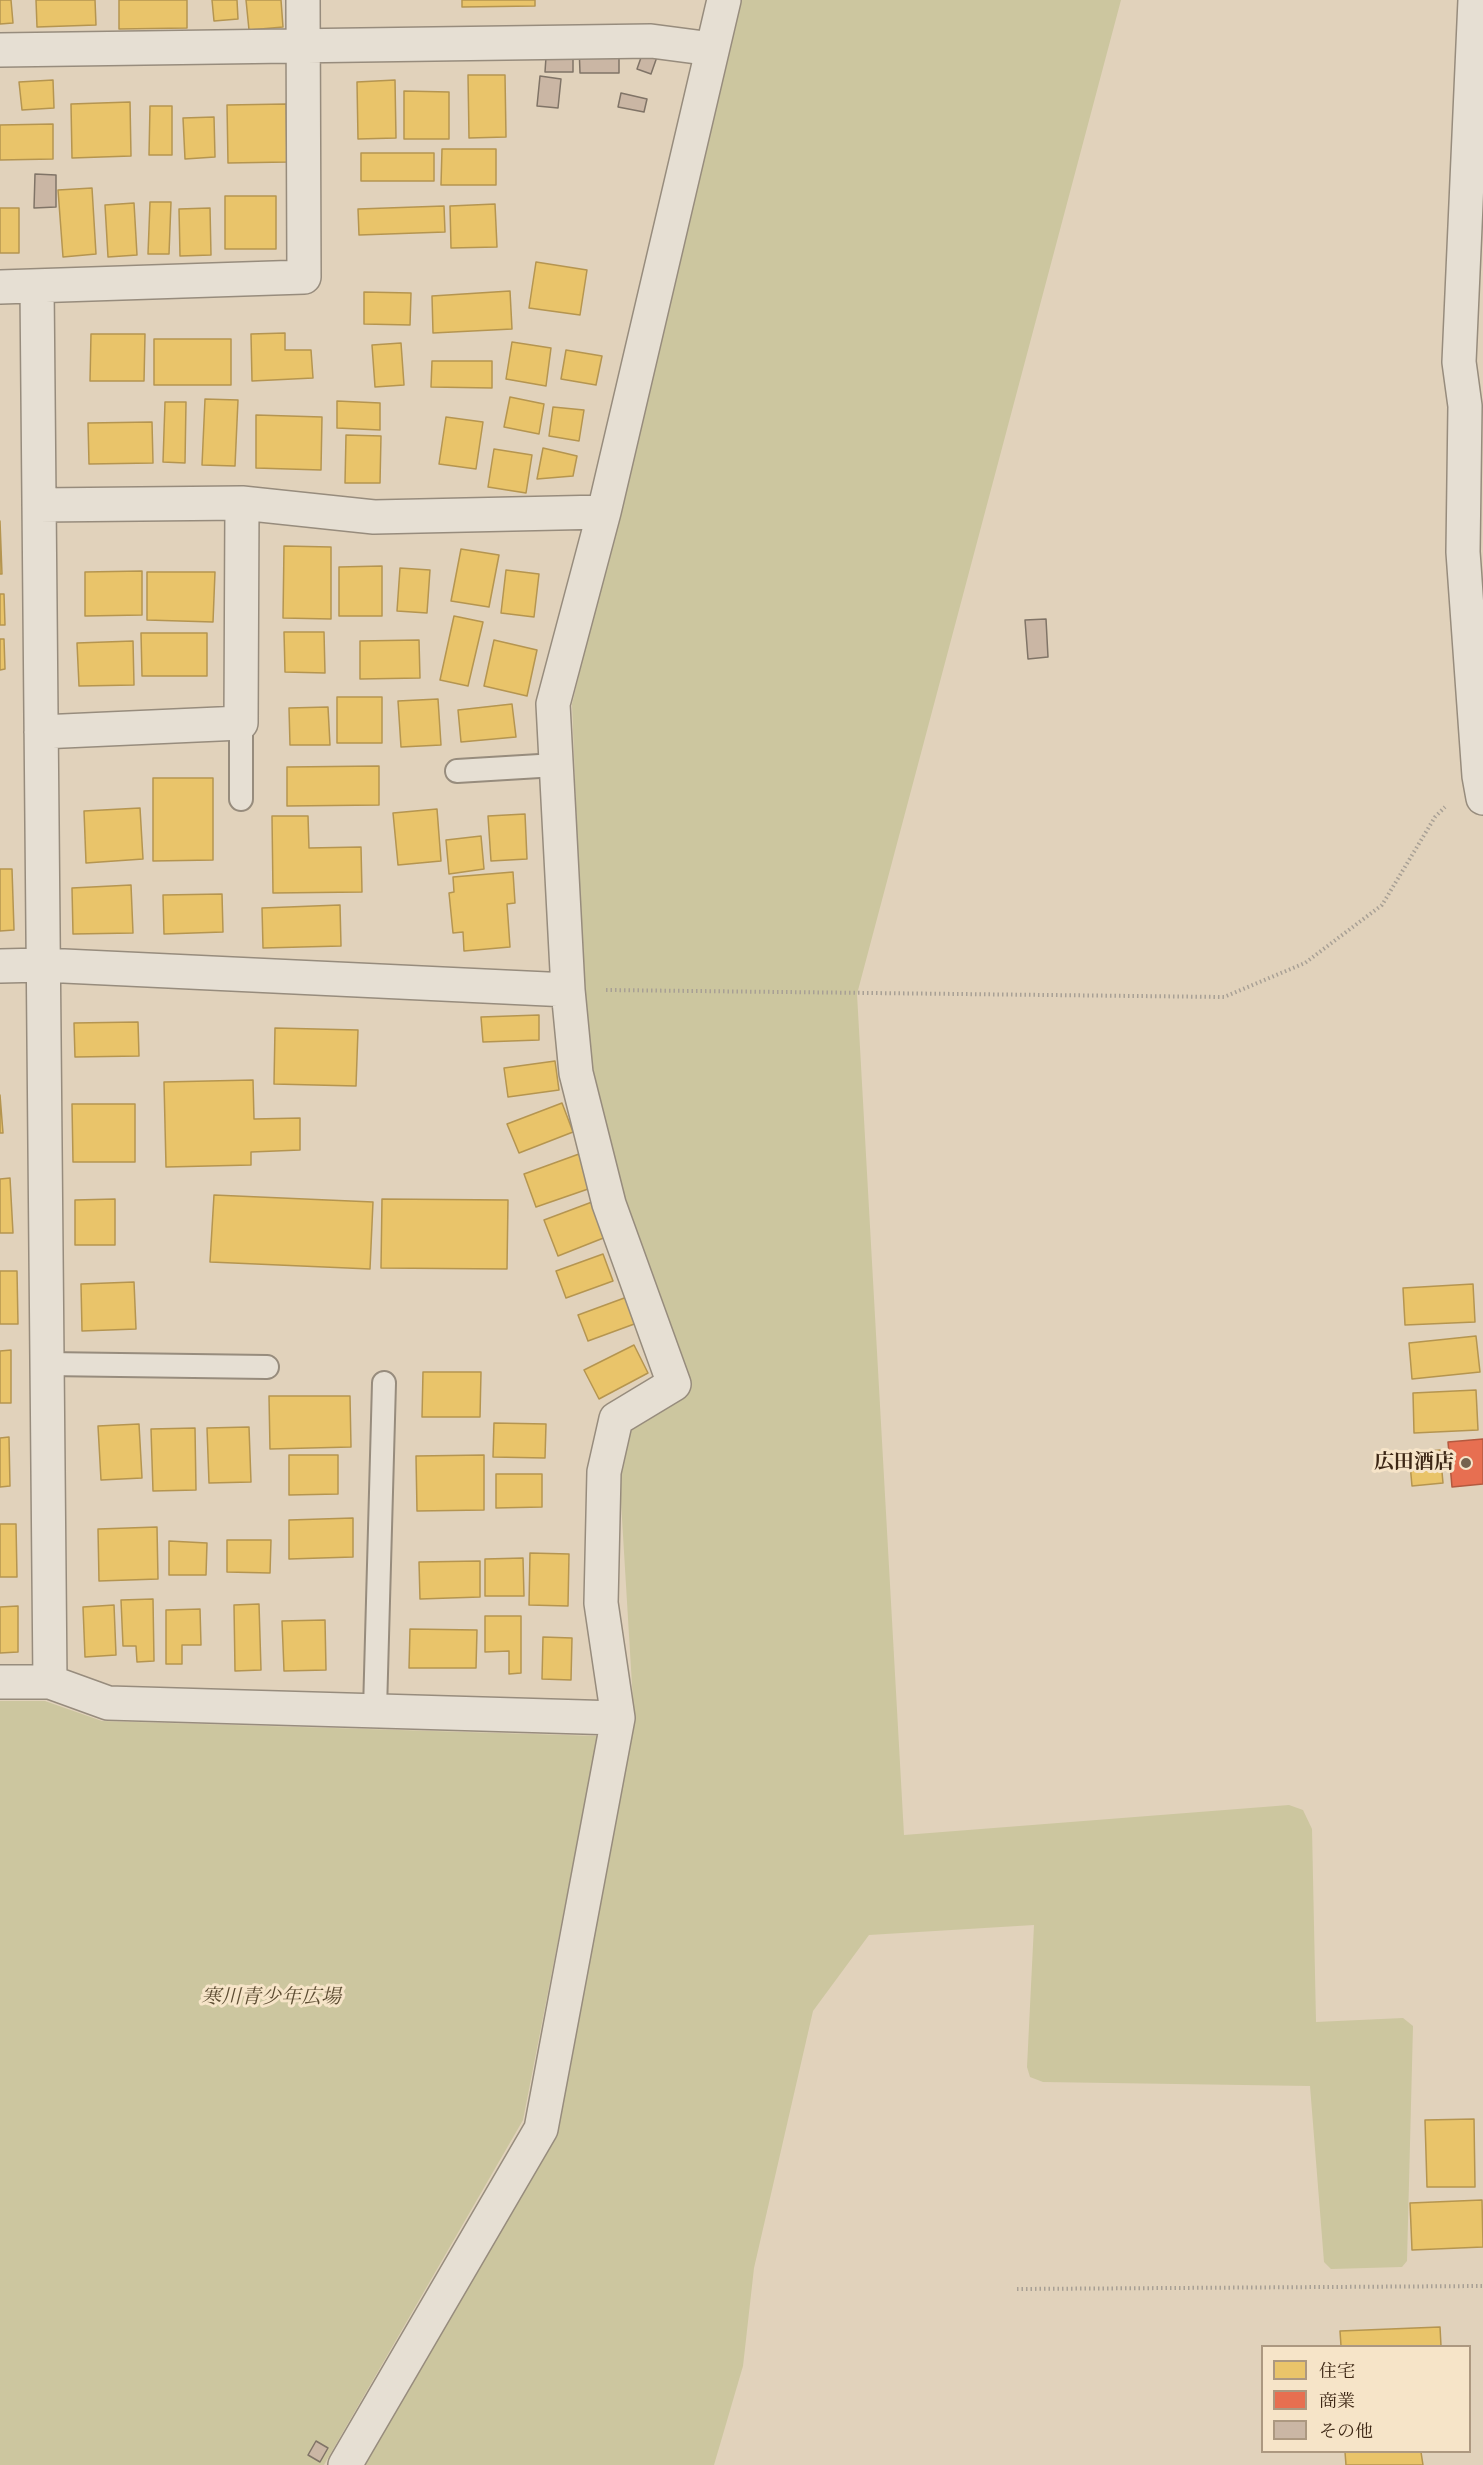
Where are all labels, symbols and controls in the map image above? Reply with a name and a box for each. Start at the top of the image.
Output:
place label: 広田酒店 [1374,1451,1454,1475]
marker: 広田酒店 [1459,1456,1473,1470]
park label: 寒川青少年広場 [201,1986,341,2010]
legend [1261,2345,1471,2453]
text: 住宅 [1319,2357,1355,2384]
text: 商業 [1319,2387,1355,2414]
text: その他 [1319,2417,1373,2444]

